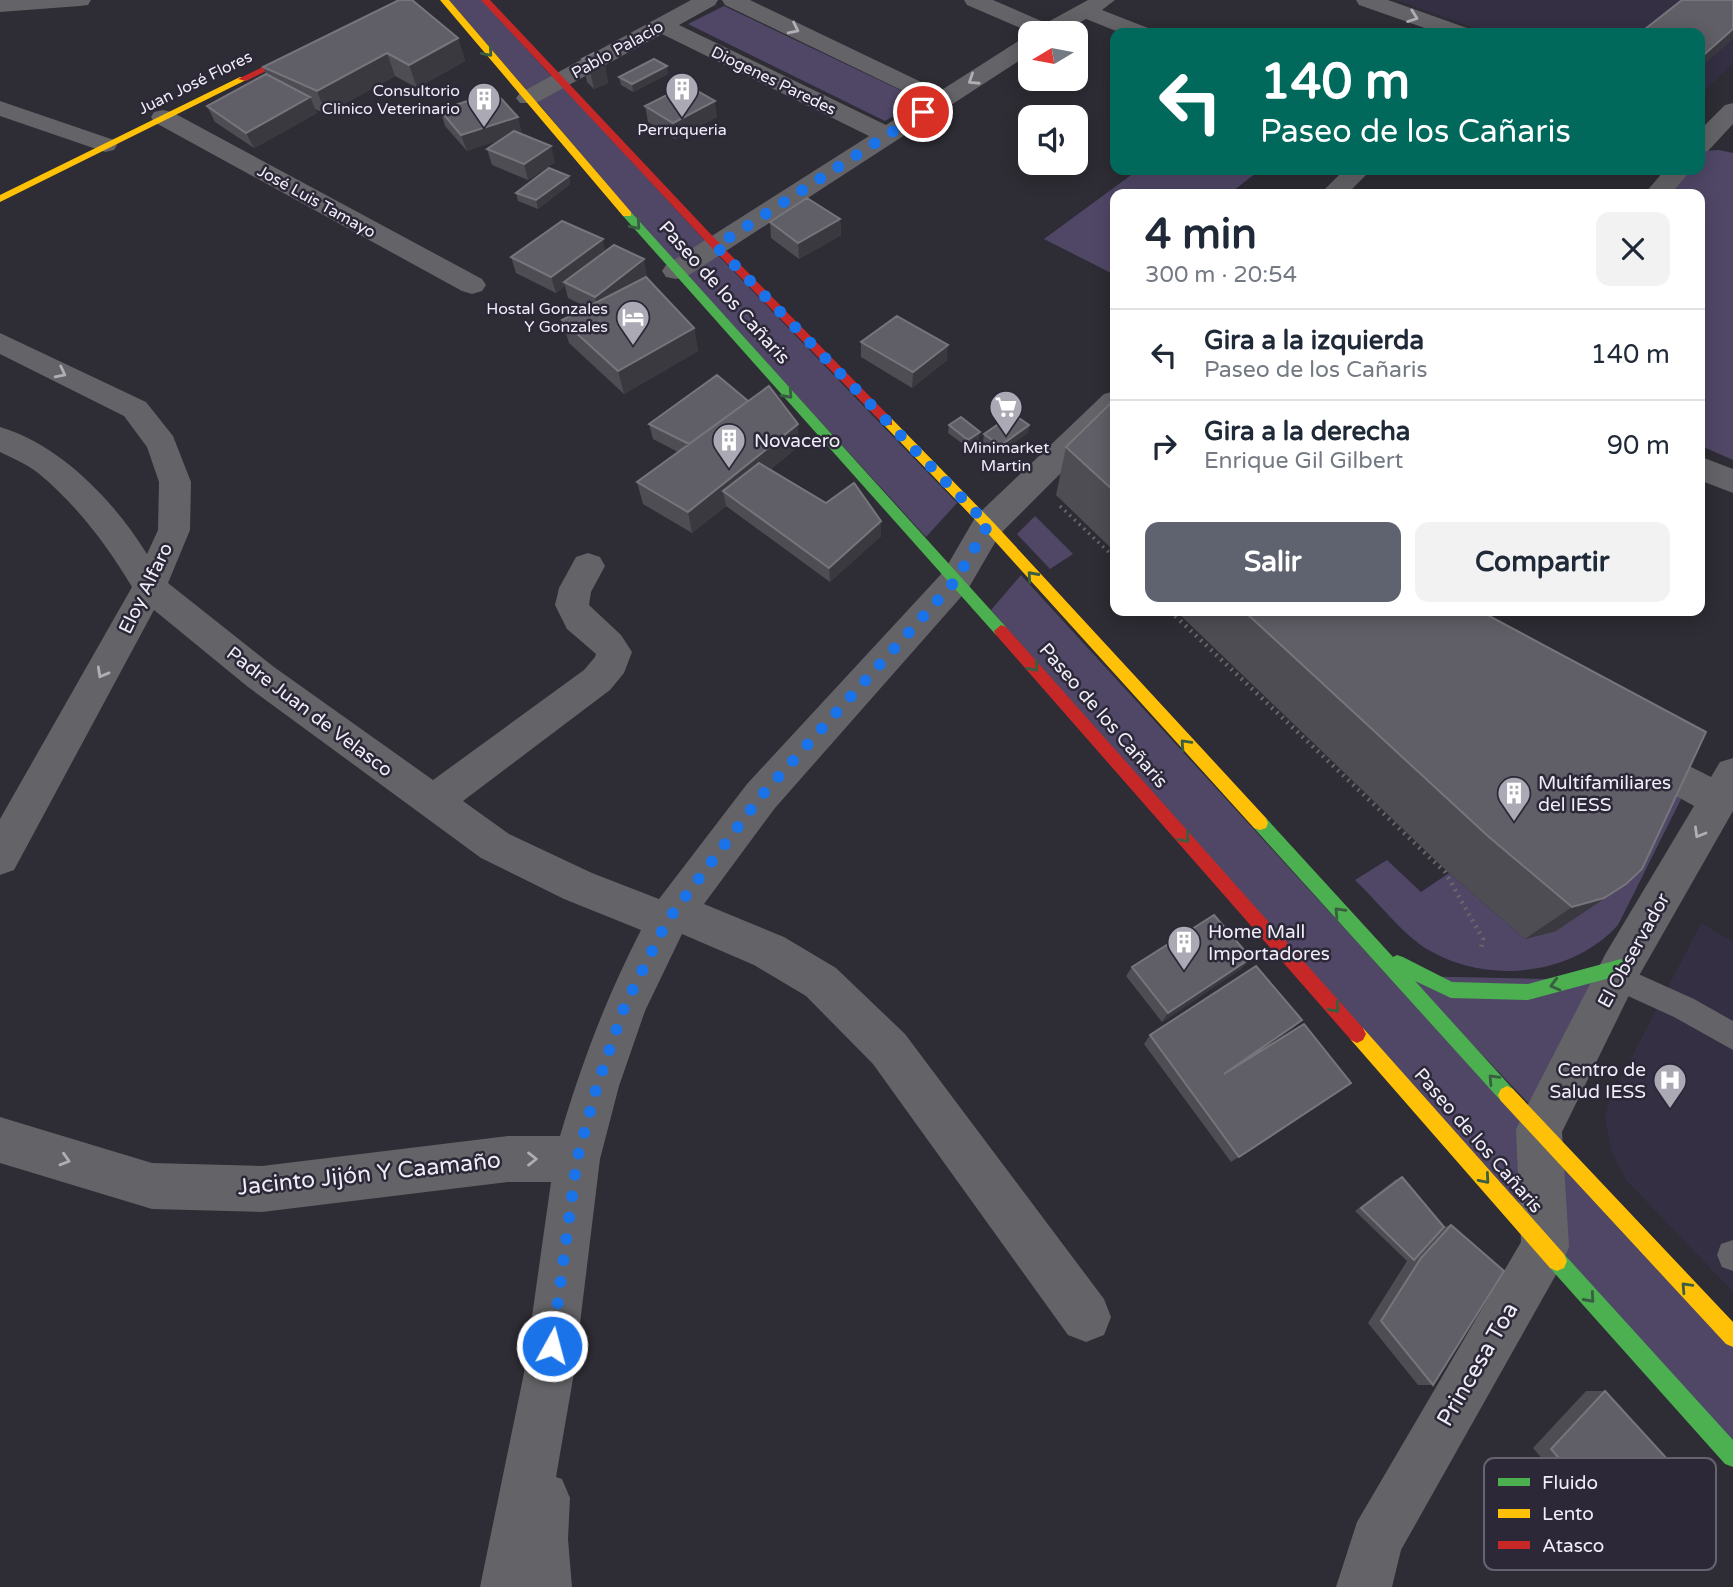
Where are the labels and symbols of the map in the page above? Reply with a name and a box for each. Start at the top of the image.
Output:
one-way arrow [1407,8,1419,22]
street label: Pablo Palacio [568,16,667,83]
one-way arrow [787,21,799,35]
north arrow [1018,21,1088,91]
street label: Diogenes Paredes [708,42,839,120]
one-way arrow [480,43,492,56]
street label: Juan José Flores [135,47,256,119]
building icon: Perruqueria [663,70,701,119]
one-way arrow [968,71,981,84]
building icon: Consultorio Clinico Veterinario [465,80,503,129]
place label: Consultorio Clinico Veterinario [322,81,460,119]
pin [893,82,953,142]
place label: Perruqueria [637,120,727,140]
street label: José Luis Tamayo [254,161,379,243]
one-way arrow [628,216,640,229]
street label: Paseo de los Cañaris [654,217,794,369]
hotel icon: Hostal Gonzales Y Gonzales [614,298,652,347]
place label: Hostal Gonzales Y Gonzales [486,299,608,337]
one-way arrow [54,364,66,378]
one-way arrow [780,386,792,399]
supermarket icon: Minimarket Martin [987,388,1025,437]
building icon: Novacero [710,421,748,470]
place label: Novacero [754,430,840,452]
place label: Minimarket Martin [963,438,1049,476]
street label: Eloy Alfaro [114,539,177,637]
one-way arrow [1028,571,1041,584]
street label: Paseo de los Cañaris [1034,639,1172,793]
street label: Padre Juan de Velasco [222,642,397,781]
one-way arrow [1026,659,1038,672]
one-way arrow [97,665,110,678]
one-way arrow [1181,739,1193,752]
place label: Multifamiliares del IESS [1538,772,1671,816]
building icon: Multifamiliares del IESS [1495,774,1533,823]
one-way arrow [1695,825,1708,838]
one-way arrow [1177,830,1189,843]
street label: El Observador [1593,889,1675,1012]
one-way arrow [1335,907,1347,920]
place label: Home Mall Importadores [1208,921,1330,965]
building icon: Home Mall Importadores [1165,923,1203,972]
one-way arrow [1549,977,1561,991]
one-way arrow [1327,1000,1339,1013]
place label: Centro de Salud IESS [1549,1059,1646,1103]
hospital icon: Centro de Salud IESS [1651,1061,1689,1110]
street label: Paseo de los Cañaris [1409,1064,1547,1218]
one-way arrow [1489,1074,1501,1087]
street label: Jacinto Jijón Y Caamaño [236,1146,502,1202]
one-way arrow [59,1151,71,1166]
one-way arrow [528,1151,538,1167]
one-way arrow [1477,1171,1489,1184]
one-way arrow [1682,1282,1695,1295]
one-way arrow [1582,1290,1595,1303]
street label: Princesa Toa [1431,1298,1525,1431]
position arrow [515,1309,589,1383]
legend [1484,1458,1716,1570]
text: Fluido [1542,1472,1598,1494]
text: Lento [1542,1503,1594,1525]
text: Atasco [1542,1535,1604,1557]

